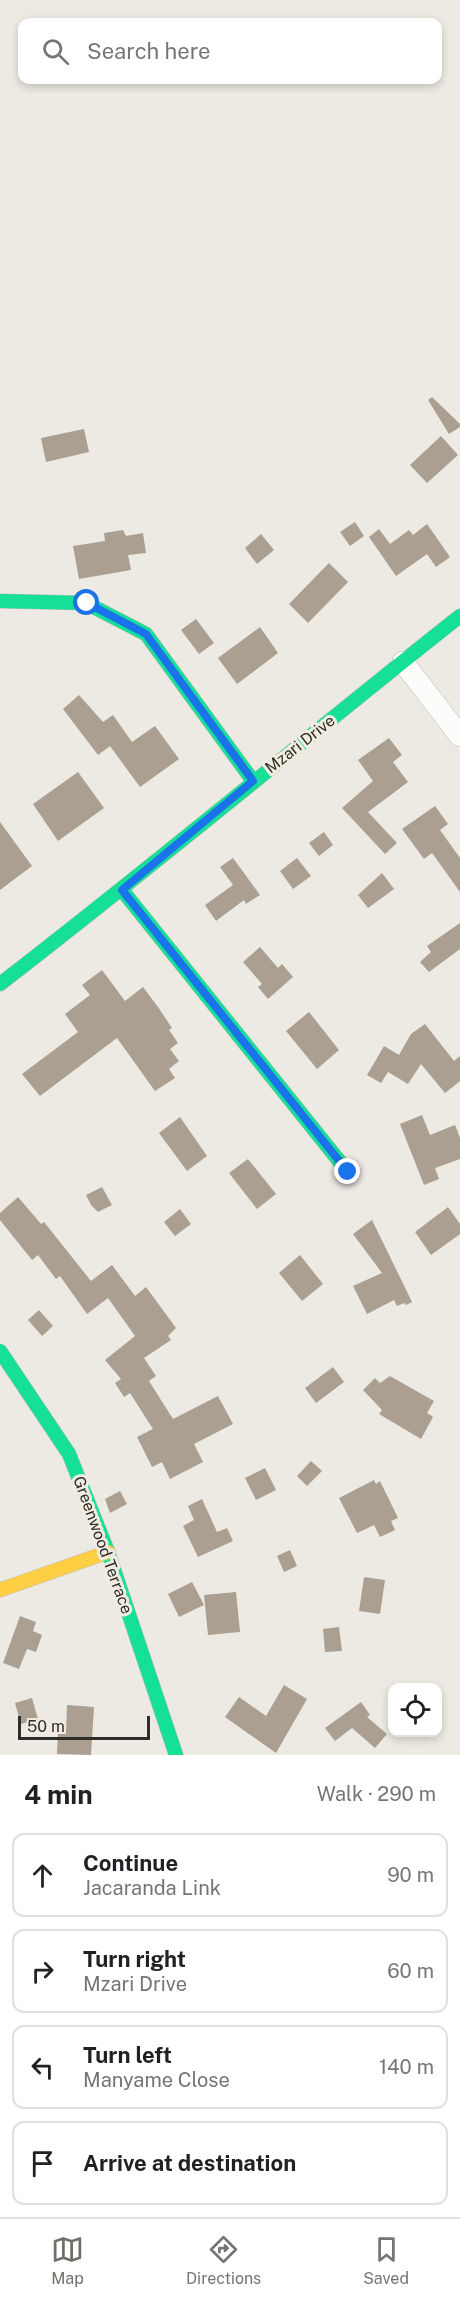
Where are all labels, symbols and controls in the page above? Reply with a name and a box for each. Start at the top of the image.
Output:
search box [18,18,442,84]
icon: search [39,35,72,68]
text: Search here [87,38,211,64]
route start [73,589,99,615]
street label: Mzari Drive [261,711,339,777]
route end [334,1158,360,1184]
street label: Greenwood Terrace [69,1474,137,1616]
map controls [388,1683,442,1737]
button: locate [388,1683,442,1737]
scale bar [18,1713,150,1740]
text: 50 m [27,1717,65,1736]
text: 4 min [24,1779,93,1810]
text: Walk · 290 m [317,1782,436,1806]
text: Continue [83,1850,178,1876]
icon: ahead [26,1859,59,1892]
text: 90 m [387,1863,434,1887]
text: Jacaranda Link [83,1876,221,1900]
text: Turn right [83,1946,186,1972]
icon: right [26,1955,59,1988]
text: 60 m [387,1959,434,1983]
text: Mzari Drive [83,1972,187,1996]
text: Turn left [83,2042,172,2068]
icon: left [26,2051,59,2084]
text: 140 m [379,2055,434,2079]
text: Manyame Close [83,2068,230,2092]
icon: arrive [26,2147,59,2180]
text: Arrive at destination [83,2150,296,2176]
tab: Map [51,2233,84,2288]
tab: Directions [186,2233,261,2288]
tab: Saved [363,2233,409,2288]

